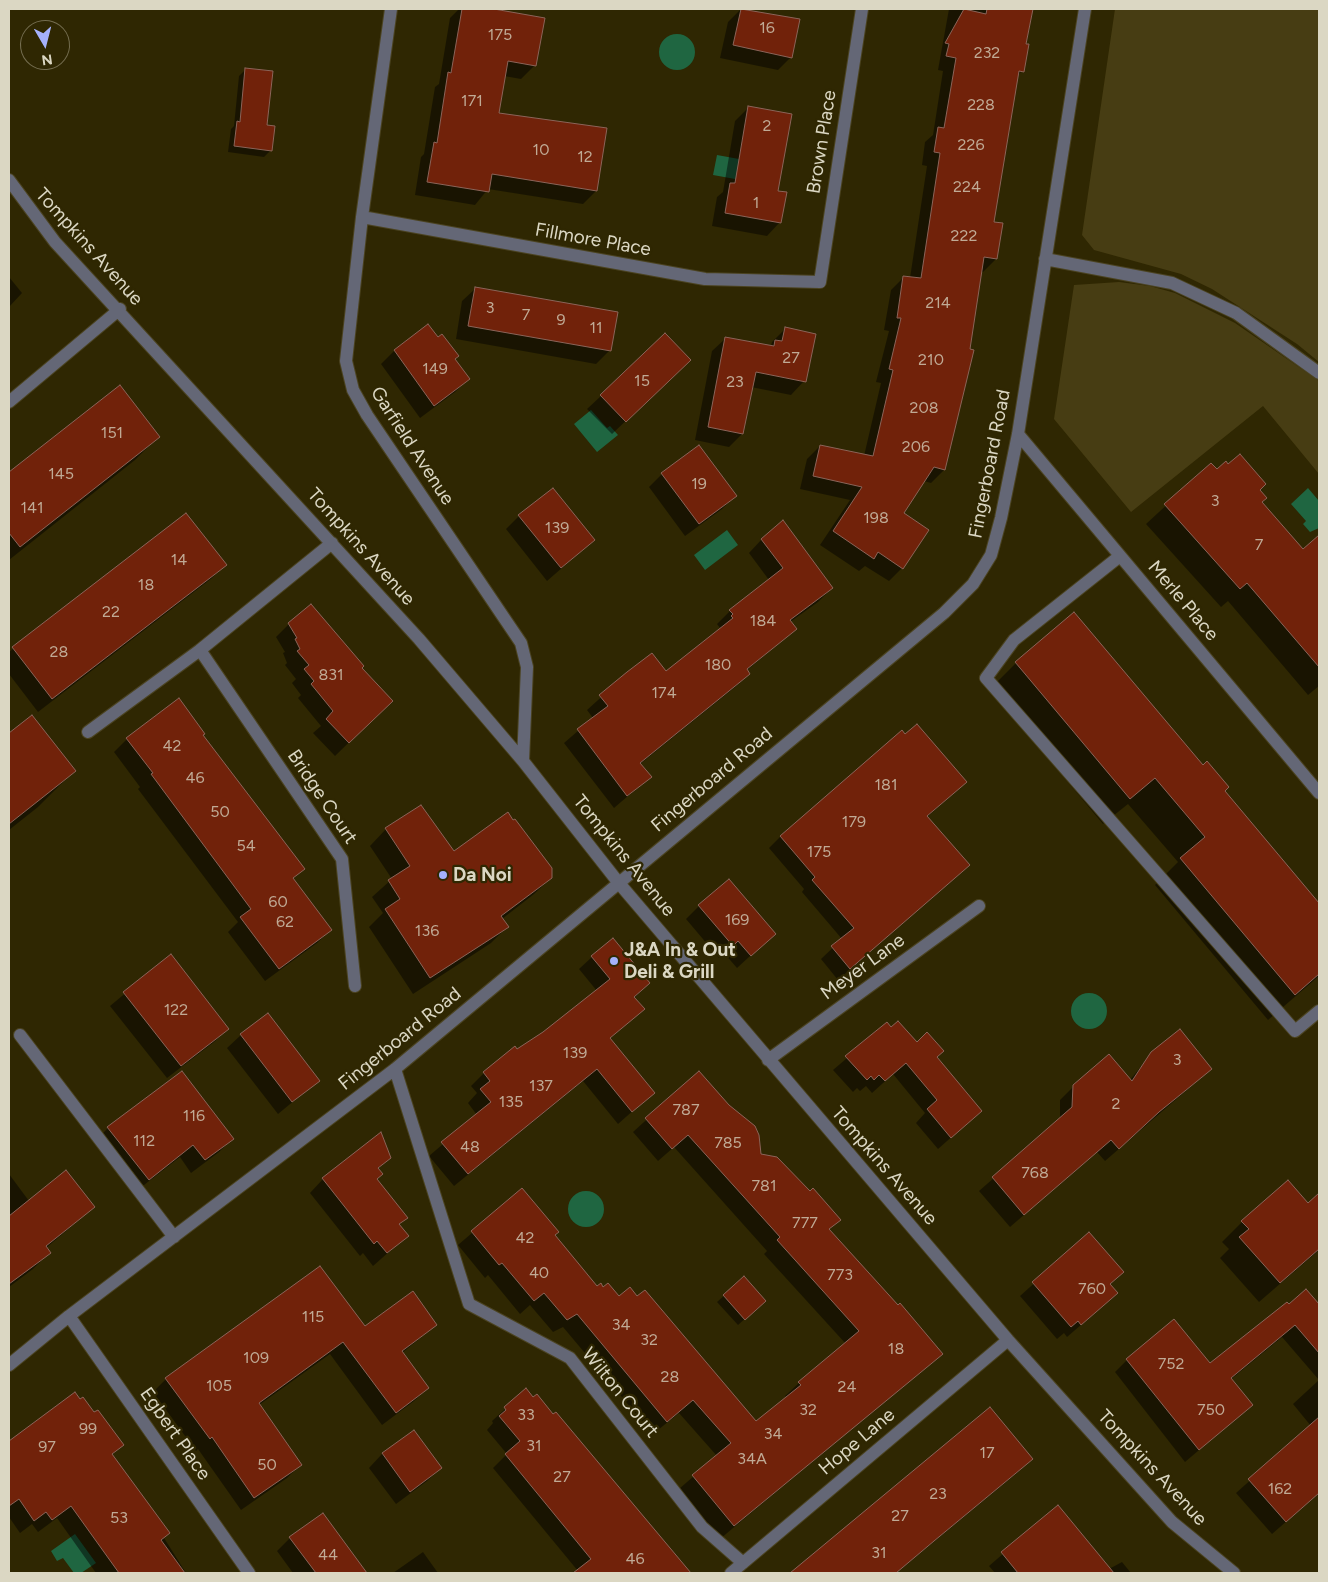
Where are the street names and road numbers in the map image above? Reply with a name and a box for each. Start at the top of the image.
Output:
street label: Brown Place [803,89,841,195]
street label: Tompkins Avenue [30,184,148,310]
street label: Fillmore Place [533,219,653,261]
street label: Garfield Avenue [365,383,459,509]
street label: Fingerboard Road [964,388,1016,540]
street label: Tompkins Avenue [302,484,420,610]
street label: Merle Place [1143,556,1223,646]
street label: Fingerboard Road [647,723,777,837]
street label: Bridge Court [282,746,362,848]
street label: Tompkins Avenue [568,791,680,921]
street label: Meyer Lane [817,929,909,1005]
street label: Fingerboard Road [334,983,466,1095]
street label: Tompkins Avenue [826,1102,942,1230]
street label: Wilton Court [577,1343,663,1443]
street label: Egbert Place [135,1383,215,1485]
street label: Hope Lane [814,1404,900,1480]
street label: Tompkins Avenue [1093,1405,1211,1531]

